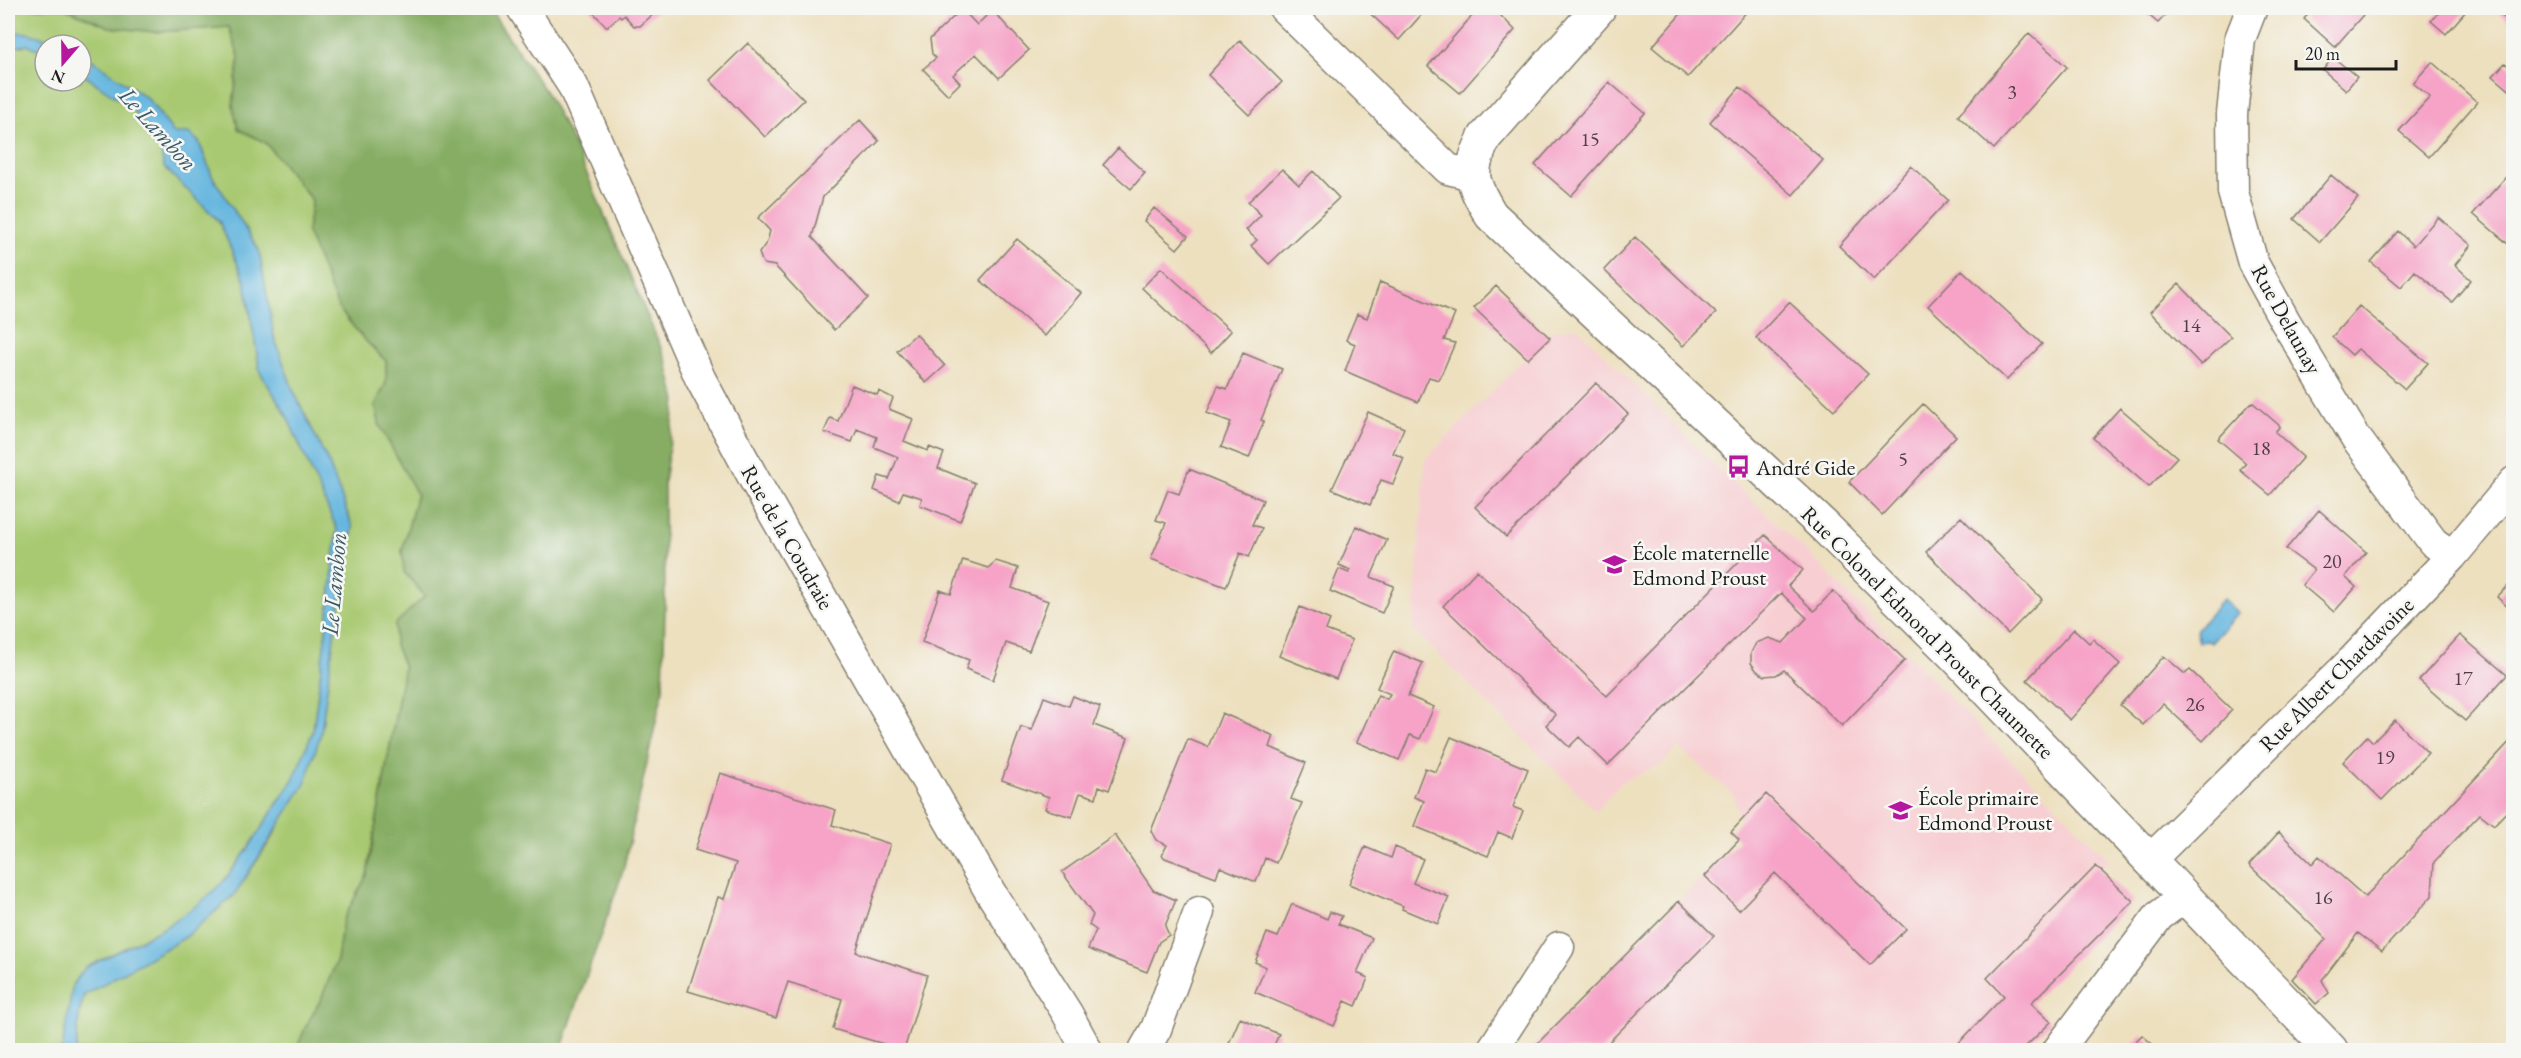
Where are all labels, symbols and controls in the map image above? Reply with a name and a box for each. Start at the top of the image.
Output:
north arrow [33,33,93,93]
scale bar [2296,33,2396,71]
text: 20 m [2305,42,2340,65]
text: N [48,65,68,89]
water label: Le Lambon [112,79,204,177]
house number: 3 [2007,79,2017,105]
house number: 15 [1580,126,1600,152]
street label: Rue Delaunay [2245,259,2329,379]
house number: 14 [2181,312,2201,338]
house number: 18 [2251,435,2271,461]
house number: 5 [1898,446,1908,472]
place label: André Gide [1755,453,1856,482]
bus stop icon: André Gide [1725,454,1751,480]
street label: Rue de la Coudraie [734,460,841,615]
street label: Rue Colonel Edmond Proust Chaumette [1795,500,2061,765]
water label: Le Lambon [313,531,353,638]
place label: École maternelle Edmond Proust [1632,538,1770,592]
house number: 20 [2322,548,2342,574]
school or university icon: École maternelle Edmond Proust [1601,552,1627,578]
street label: Rue Albert Chardavoine [2253,590,2420,758]
house number: 17 [2453,665,2473,691]
house number: 26 [2185,691,2205,717]
house number: 19 [2375,744,2395,770]
place label: École primaire Edmond Proust [1918,783,2052,837]
school or university icon: École primaire Edmond Proust [1887,797,1913,823]
house number: 16 [2313,884,2333,910]

